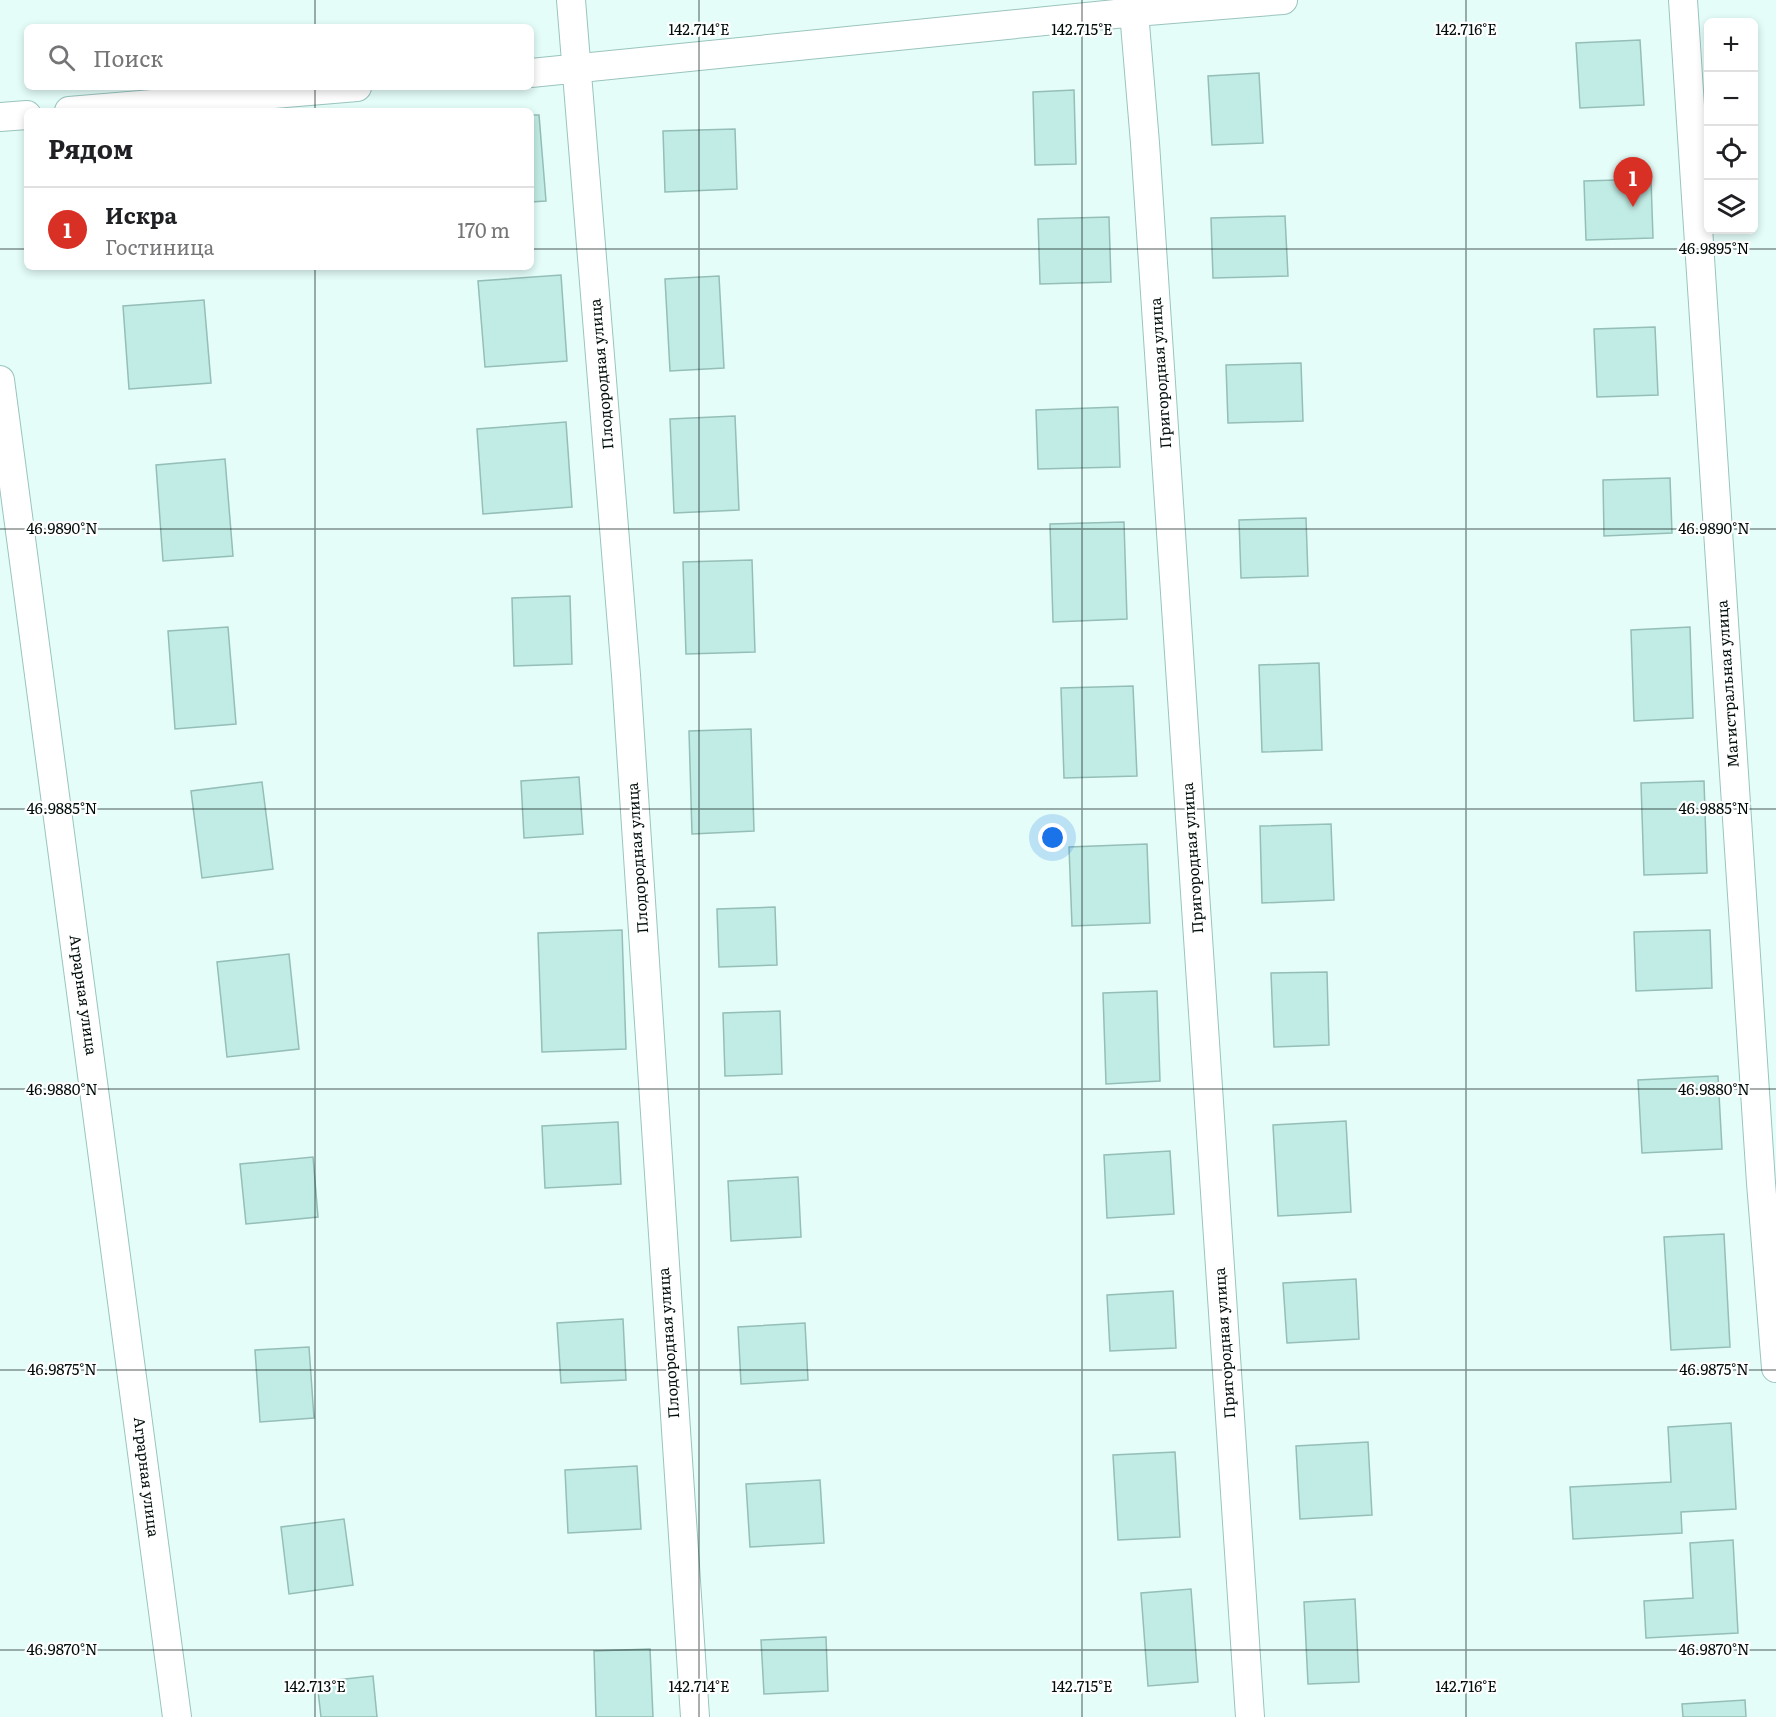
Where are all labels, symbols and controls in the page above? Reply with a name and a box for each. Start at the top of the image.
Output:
text: 142.714°E [668,17,730,40]
text: 142.715°E [1051,17,1113,40]
text: 142.716°E [1435,17,1497,40]
map controls [1704,18,1758,234]
button: + [1704,18,1758,72]
search box [24,24,534,90]
icon: search [45,41,78,74]
text: Поиск [93,41,163,74]
button: − [1704,72,1758,126]
button: locate [1704,126,1758,180]
text: Рядом [48,128,133,167]
pin: 1 [1614,158,1652,207]
button: layers [1704,180,1758,234]
text: Искра [105,198,177,231]
text: 1 [63,214,72,244]
text: 170 m [457,214,510,244]
text: Гостиница [105,231,214,261]
text: 46.9895°N [1679,236,1749,259]
street label: Пригородная улица [1143,296,1176,449]
street label: Плодородная улица [582,297,619,451]
text: 46.9890°N [26,516,98,539]
text: 46.9890°N [1678,516,1750,539]
street label: Магистральная улица [1709,598,1744,769]
street label: Плодородная улица [620,781,653,934]
street label: Пригородная улица [1175,781,1208,934]
text: 46.9885°N [27,796,97,819]
text: 46.9885°N [1679,796,1749,819]
your location [1038,823,1067,852]
street label: Аграрная улица [65,933,104,1057]
text: 46.9880°N [26,1077,98,1100]
text: 46.9880°N [1678,1077,1750,1100]
street label: Плодородная улица [651,1266,684,1419]
street label: Пригородная улица [1207,1266,1240,1419]
text: 46.9875°N [27,1357,97,1380]
text: 46.9875°N [1679,1357,1749,1380]
street label: Аграрная улица [129,1415,166,1539]
text: 46.9870°N [26,1637,98,1660]
text: 46.9870°N [1678,1637,1750,1660]
text: 142.713°E [284,1674,346,1697]
text: 142.714°E [668,1674,730,1697]
text: 142.715°E [1051,1674,1113,1697]
text: 142.716°E [1435,1674,1497,1697]

